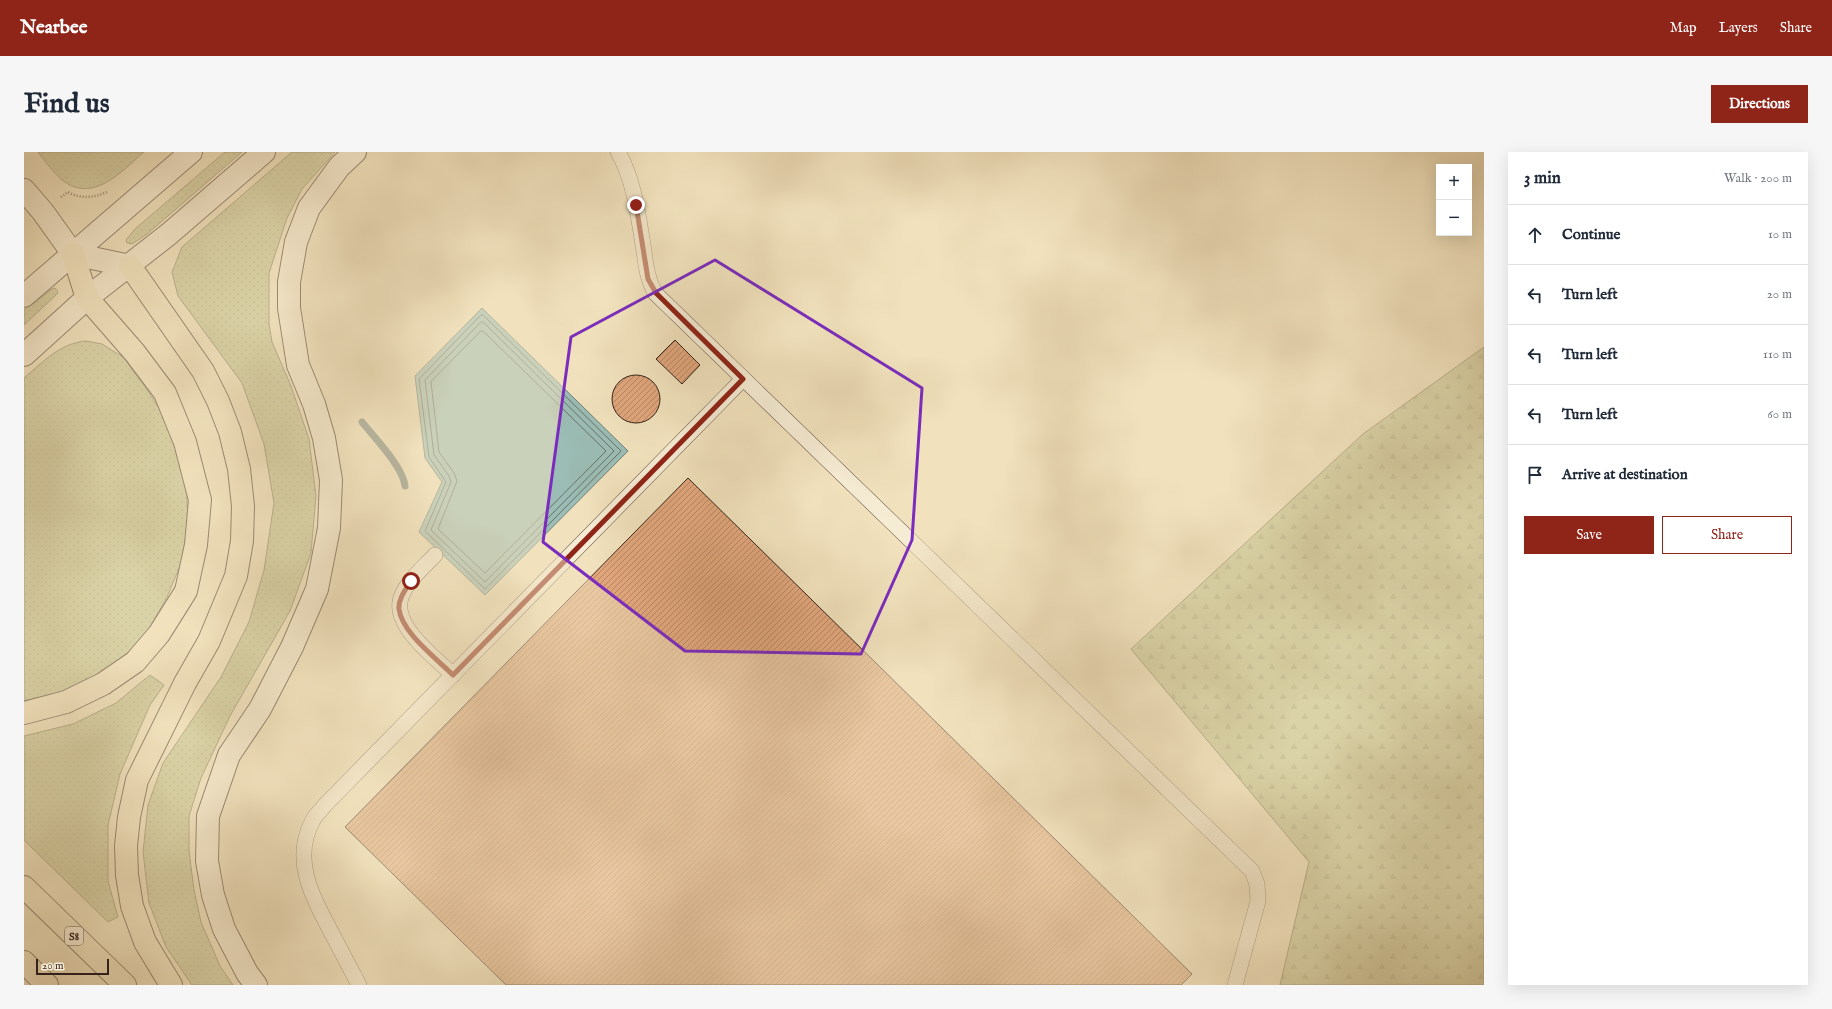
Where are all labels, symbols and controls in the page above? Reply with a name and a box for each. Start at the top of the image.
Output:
text: Nearbee [20,16,87,40]
text: Map [1670,19,1697,37]
text: Layers [1719,19,1758,37]
text: Share [1780,19,1812,37]
button: Directions [1711,85,1808,123]
text: Find us [24,87,110,122]
map controls [1436,164,1472,236]
button: + [1436,164,1472,200]
text: 3 min [1524,168,1561,189]
text: Walk · 200 m [1724,170,1792,187]
route end [627,196,645,214]
button: − [1436,200,1472,236]
icon: ahead [1524,224,1546,246]
text: Continue [1562,225,1620,244]
text: 10 m [1768,226,1792,243]
icon: left [1524,284,1546,306]
text: Turn left [1562,285,1618,304]
text: 20 m [1767,286,1792,303]
icon: left [1524,344,1546,366]
text: Turn left [1562,345,1618,364]
text: 110 m [1763,346,1792,363]
icon: left [1524,404,1546,426]
text: Turn left [1562,405,1618,424]
text: 60 m [1767,406,1792,423]
icon: arrive [1524,464,1546,486]
text: Arrive at destination [1562,465,1688,484]
button: Save [1524,516,1654,554]
button: Share [1662,516,1792,554]
route start [402,572,420,590]
road number: S8 [65,927,83,945]
scale bar [36,957,109,976]
text: 20 m [42,959,63,973]

